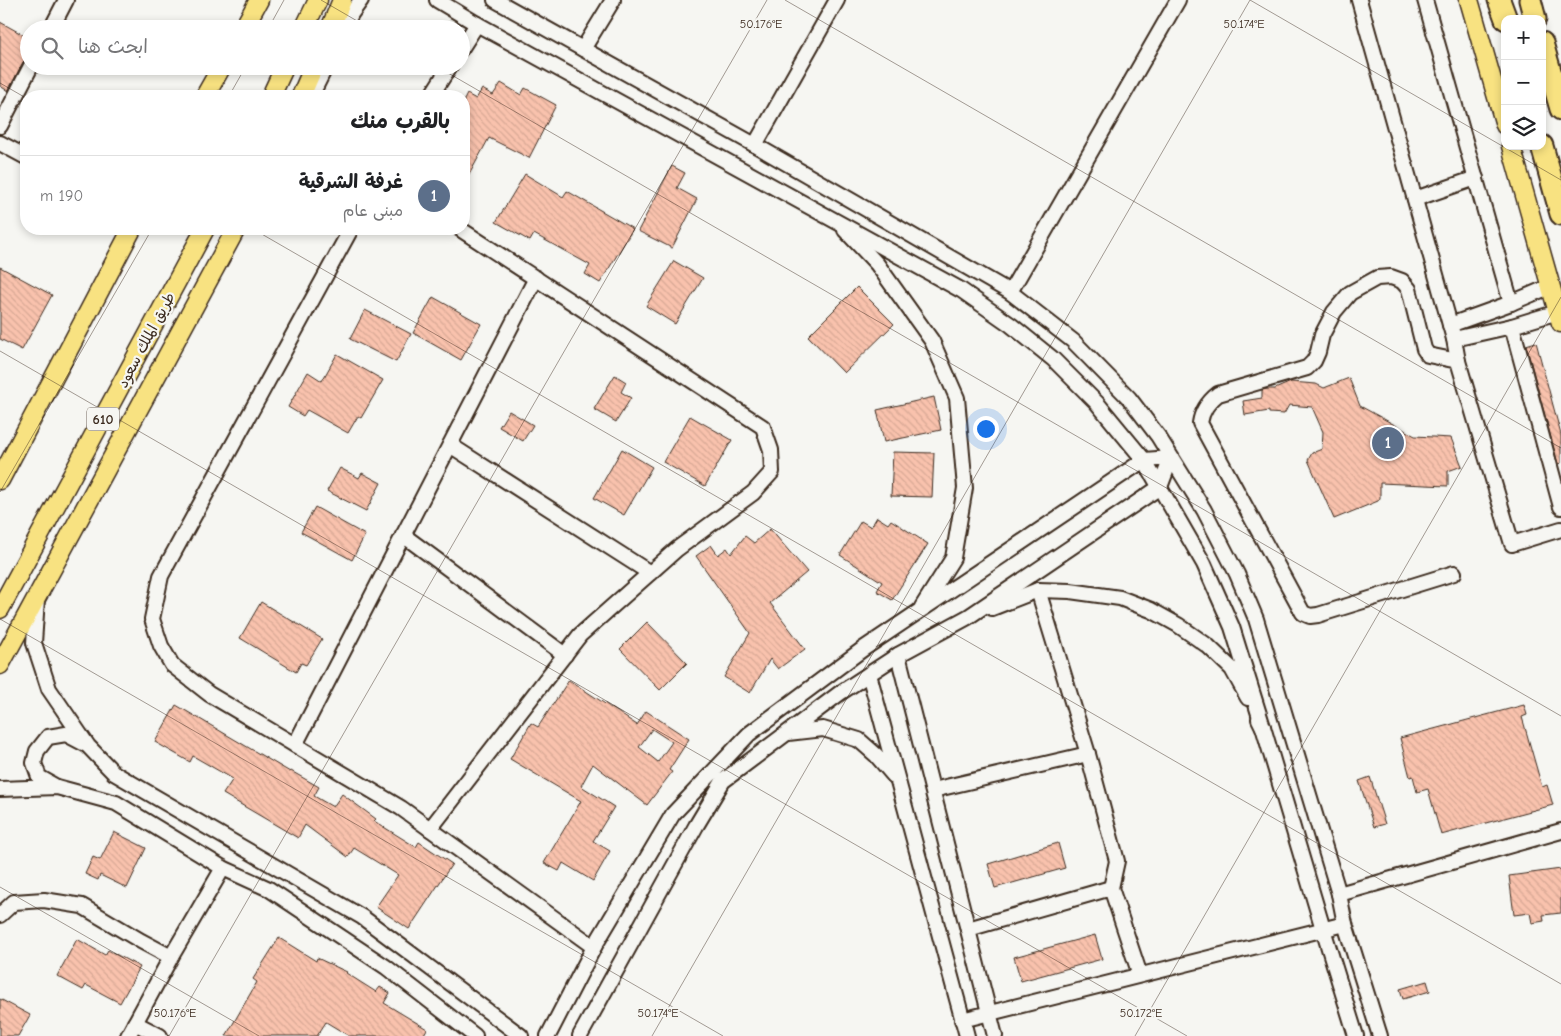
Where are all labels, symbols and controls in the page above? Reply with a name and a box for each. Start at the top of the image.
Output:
map controls [1501,15,1546,150]
button: + [1501,15,1546,60]
text: 50.176°E [740,17,782,31]
text: 50.174°E [1223,17,1265,31]
search box [20,20,470,75]
icon: search [38,34,66,62]
text: ابحث هنا [78,36,148,58]
button: − [1501,60,1546,105]
button: layers [1501,105,1546,150]
text: بالقرب منك [350,109,450,133]
text: غرفة الشرقية [299,171,403,193]
text: 190 m [40,187,83,205]
text: 1 [431,187,437,205]
text: مبنى عام [343,202,403,220]
street label: طريق الملك سعود [113,289,180,391]
road number: 610 [87,408,119,430]
your location [973,416,999,442]
pin: 1 [1372,424,1404,462]
text: 50.176°E [154,1006,196,1020]
text: 50.174°E [637,1006,679,1020]
text: 50.172°E [1120,1006,1162,1020]

